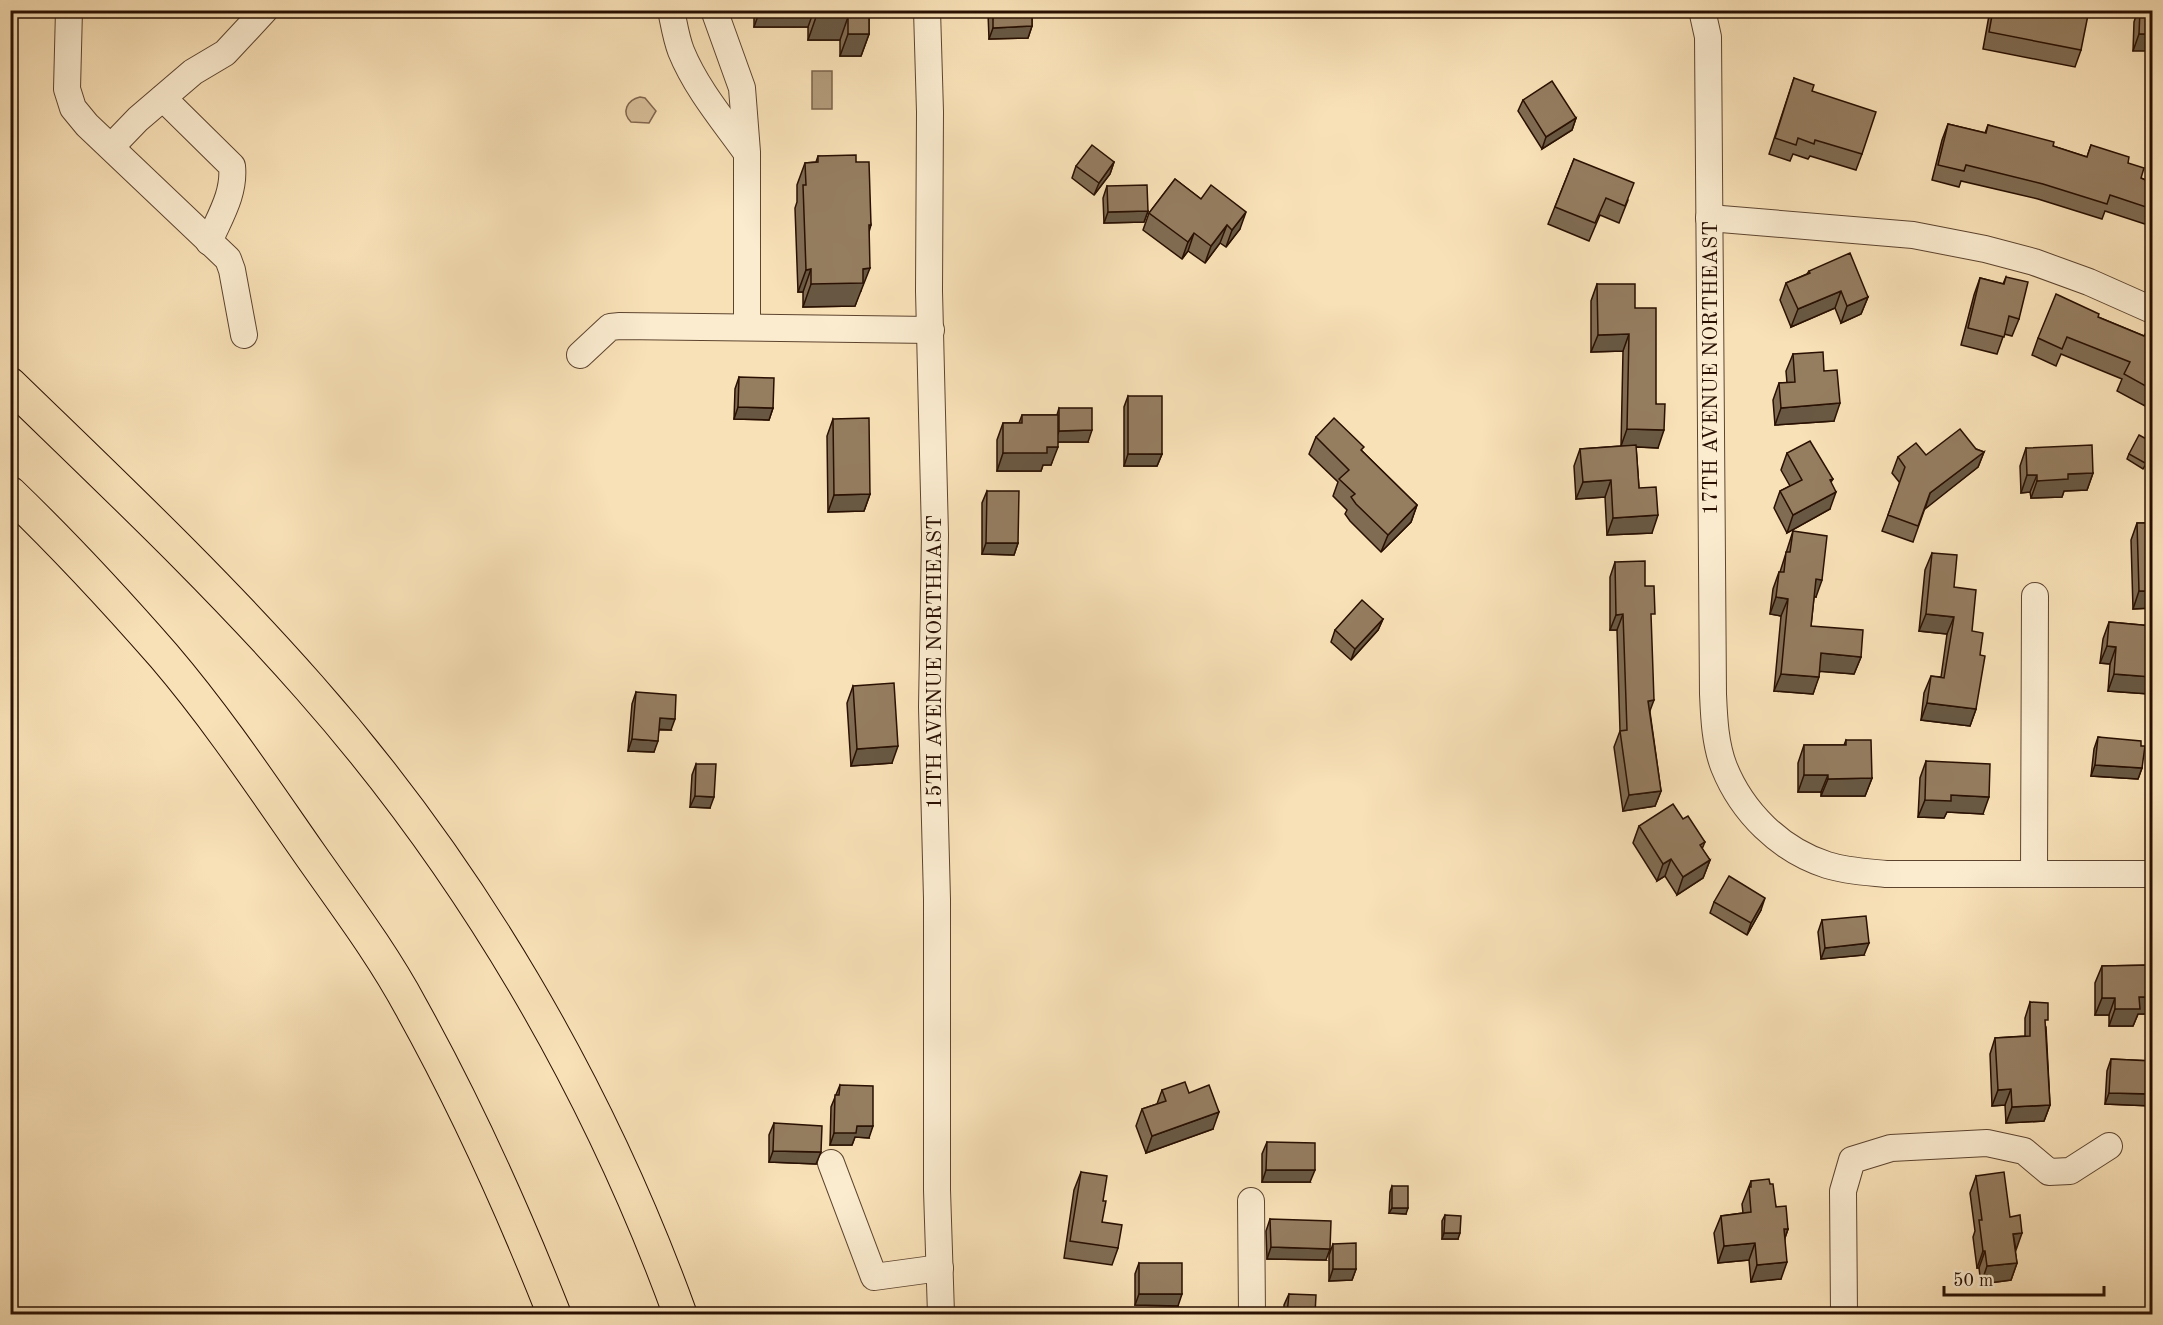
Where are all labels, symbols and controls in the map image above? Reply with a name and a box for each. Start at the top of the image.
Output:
street label: 17TH AVENUE NORTHEAST [1701,221,1722,515]
street label: 15TH AVENUE NORTHEAST [925,515,946,809]
scale bar [1944,1259,2104,1297]
text: 50 m [1953,1272,1993,1290]

